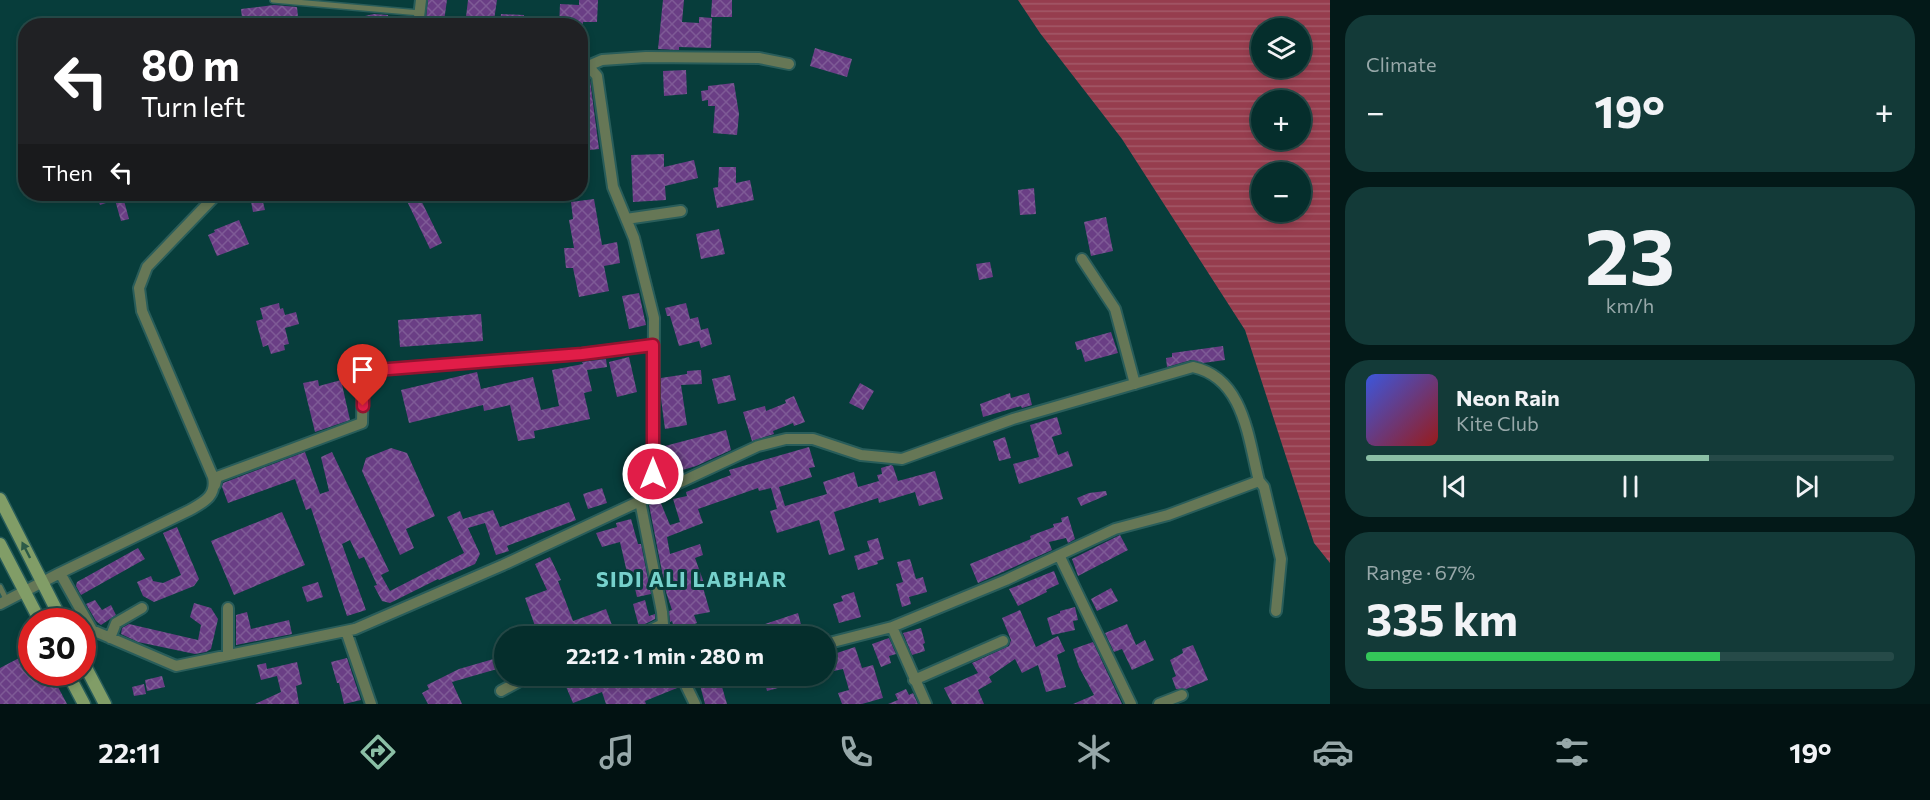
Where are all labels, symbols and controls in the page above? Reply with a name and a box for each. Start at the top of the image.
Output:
map controls [1251,18,1311,222]
button: layers [1251,18,1311,78]
text: 80 m [141,38,240,90]
icon: left [42,42,120,120]
text: Climate [1366,52,1436,76]
text: 19° [1594,82,1665,137]
text: Turn left [141,90,245,123]
button: + [1251,90,1311,150]
text: − [1366,90,1385,131]
text: + [1875,90,1894,131]
icon: left [105,156,138,189]
text: Then [42,159,93,186]
button: − [1251,162,1311,222]
text: 23 [1585,206,1675,301]
text: km/h [1606,293,1654,317]
pin [337,344,388,406]
icon: arrive [346,353,379,386]
text: Neon Rain [1456,384,1560,411]
text: Kite Club [1456,411,1539,435]
position arrow [621,442,685,506]
icon: previous [1438,470,1471,503]
icon: pause [1614,470,1647,503]
icon: next [1790,470,1823,503]
one-way arrow [21,541,31,558]
text: Range · 67% [1366,560,1475,584]
district label: SIDI ALI LABHAR [596,566,788,591]
text: 335 km [1366,590,1518,645]
speed limit sign: 30 [18,608,96,686]
text: 22:12 · 1 min · 280 m [566,642,764,669]
icon: directions [357,731,399,773]
icon: music [596,731,638,773]
icon: phone [835,731,877,773]
icon: climate [1073,731,1115,773]
icon: car [1312,731,1354,773]
icon: filters [1551,731,1593,773]
text: 22:11 [98,736,161,769]
text: 19° [1789,736,1832,769]

